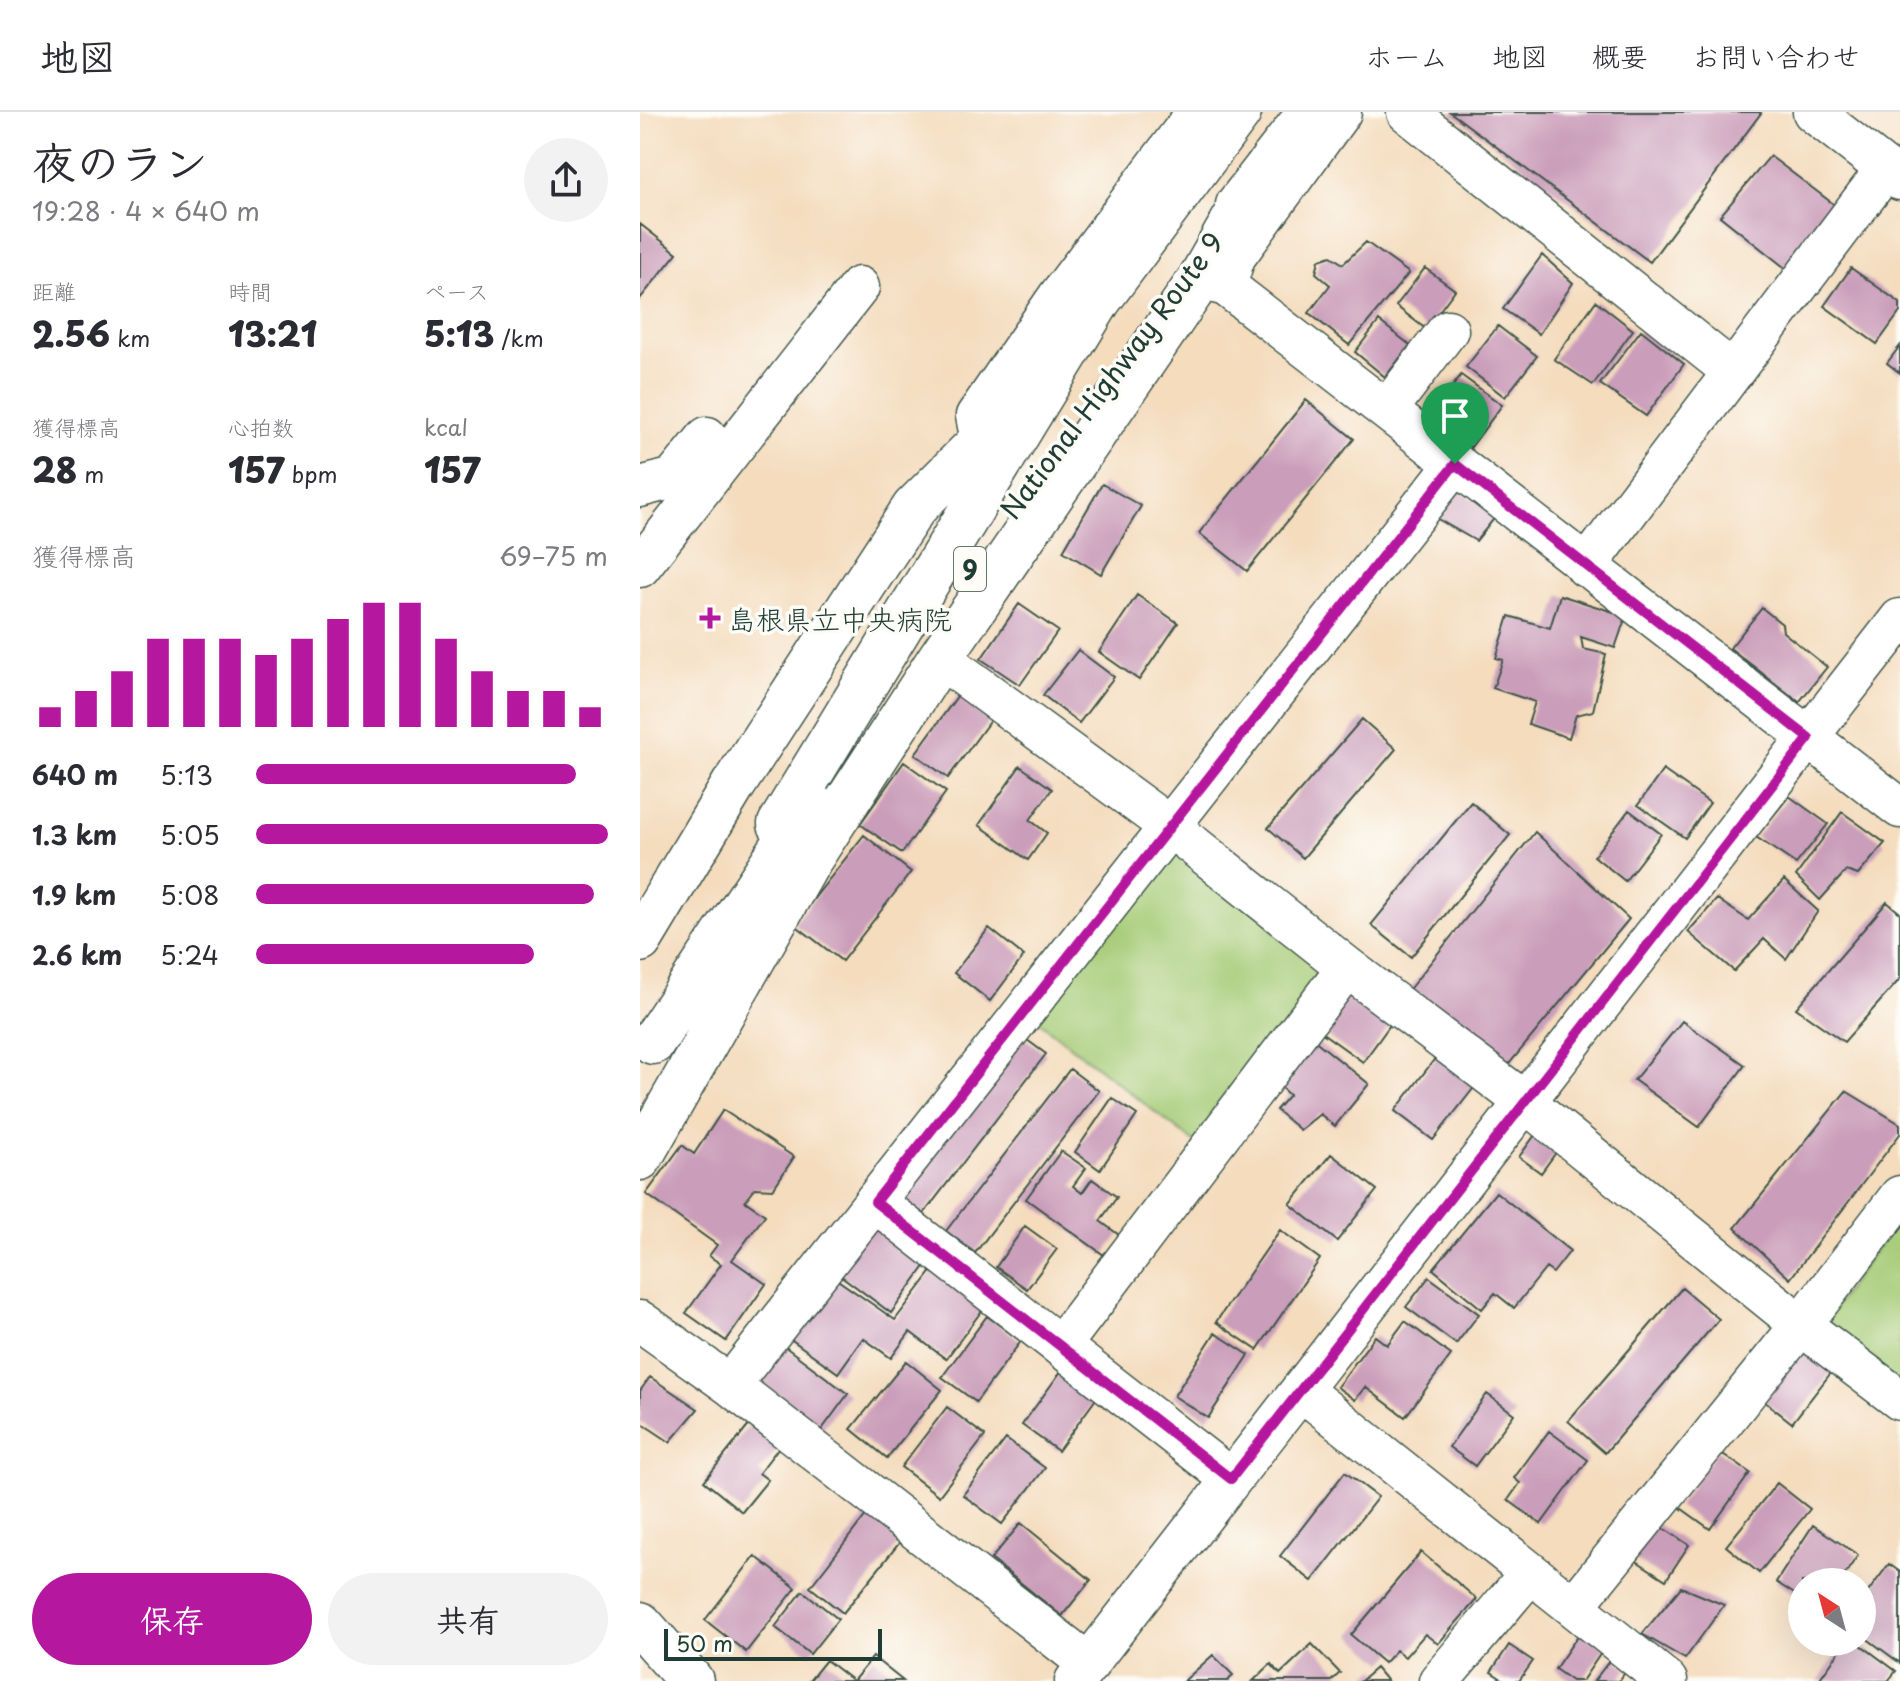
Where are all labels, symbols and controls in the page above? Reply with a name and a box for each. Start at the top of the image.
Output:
text: 地図 [40,27,116,84]
text: ホーム [1365,34,1448,77]
text: 地図 [1492,34,1548,77]
text: 概要 [1592,34,1648,77]
text: お問い合わせ [1692,34,1860,77]
text: 夜のラン [32,128,208,194]
button: share [524,138,608,222]
text: 19:28 · 4 × 640 m [32,191,260,230]
street label: National Highway Route 9 [989,222,1233,528]
text: 距離 [32,274,76,307]
text: 時間 [228,274,272,307]
text: ペース [424,274,489,307]
text: 2.56 [32,307,110,359]
text: 13:21 [228,307,317,359]
text: 5:13 [424,307,494,359]
text: km [110,321,150,354]
text: /km [494,321,544,354]
pin [1421,382,1489,464]
icon: arrive [1433,394,1477,438]
text: 獲得標高 [32,410,120,443]
text: 心拍数 [228,410,294,443]
text: kcal [424,410,468,443]
text: 28 [32,443,77,495]
text: 157 [228,443,285,495]
text: 157 [424,443,481,495]
text: m [77,457,104,490]
text: bpm [285,457,337,490]
text: 獲得標高 [32,536,136,575]
text: 69–75 m [499,536,608,575]
road number: 9 [954,547,986,591]
place label: 島根県立中央病院 [728,597,952,640]
marker: 島根県立中央病院 [699,607,721,629]
text: 640 m [32,755,118,794]
text: 5:13 [160,755,213,794]
text: 1.3 km [32,815,117,854]
text: 5:05 [160,815,220,854]
text: 1.9 km [32,875,116,914]
text: 5:08 [160,875,219,914]
text: 2.6 km [32,935,122,974]
text: 5:24 [160,935,219,974]
north arrow [1788,1568,1876,1656]
map controls [1788,1568,1876,1656]
button: 保存 [32,1573,312,1665]
button: 共有 [328,1573,608,1665]
scale bar [664,1625,882,1661]
text: 50 m [676,1626,733,1659]

